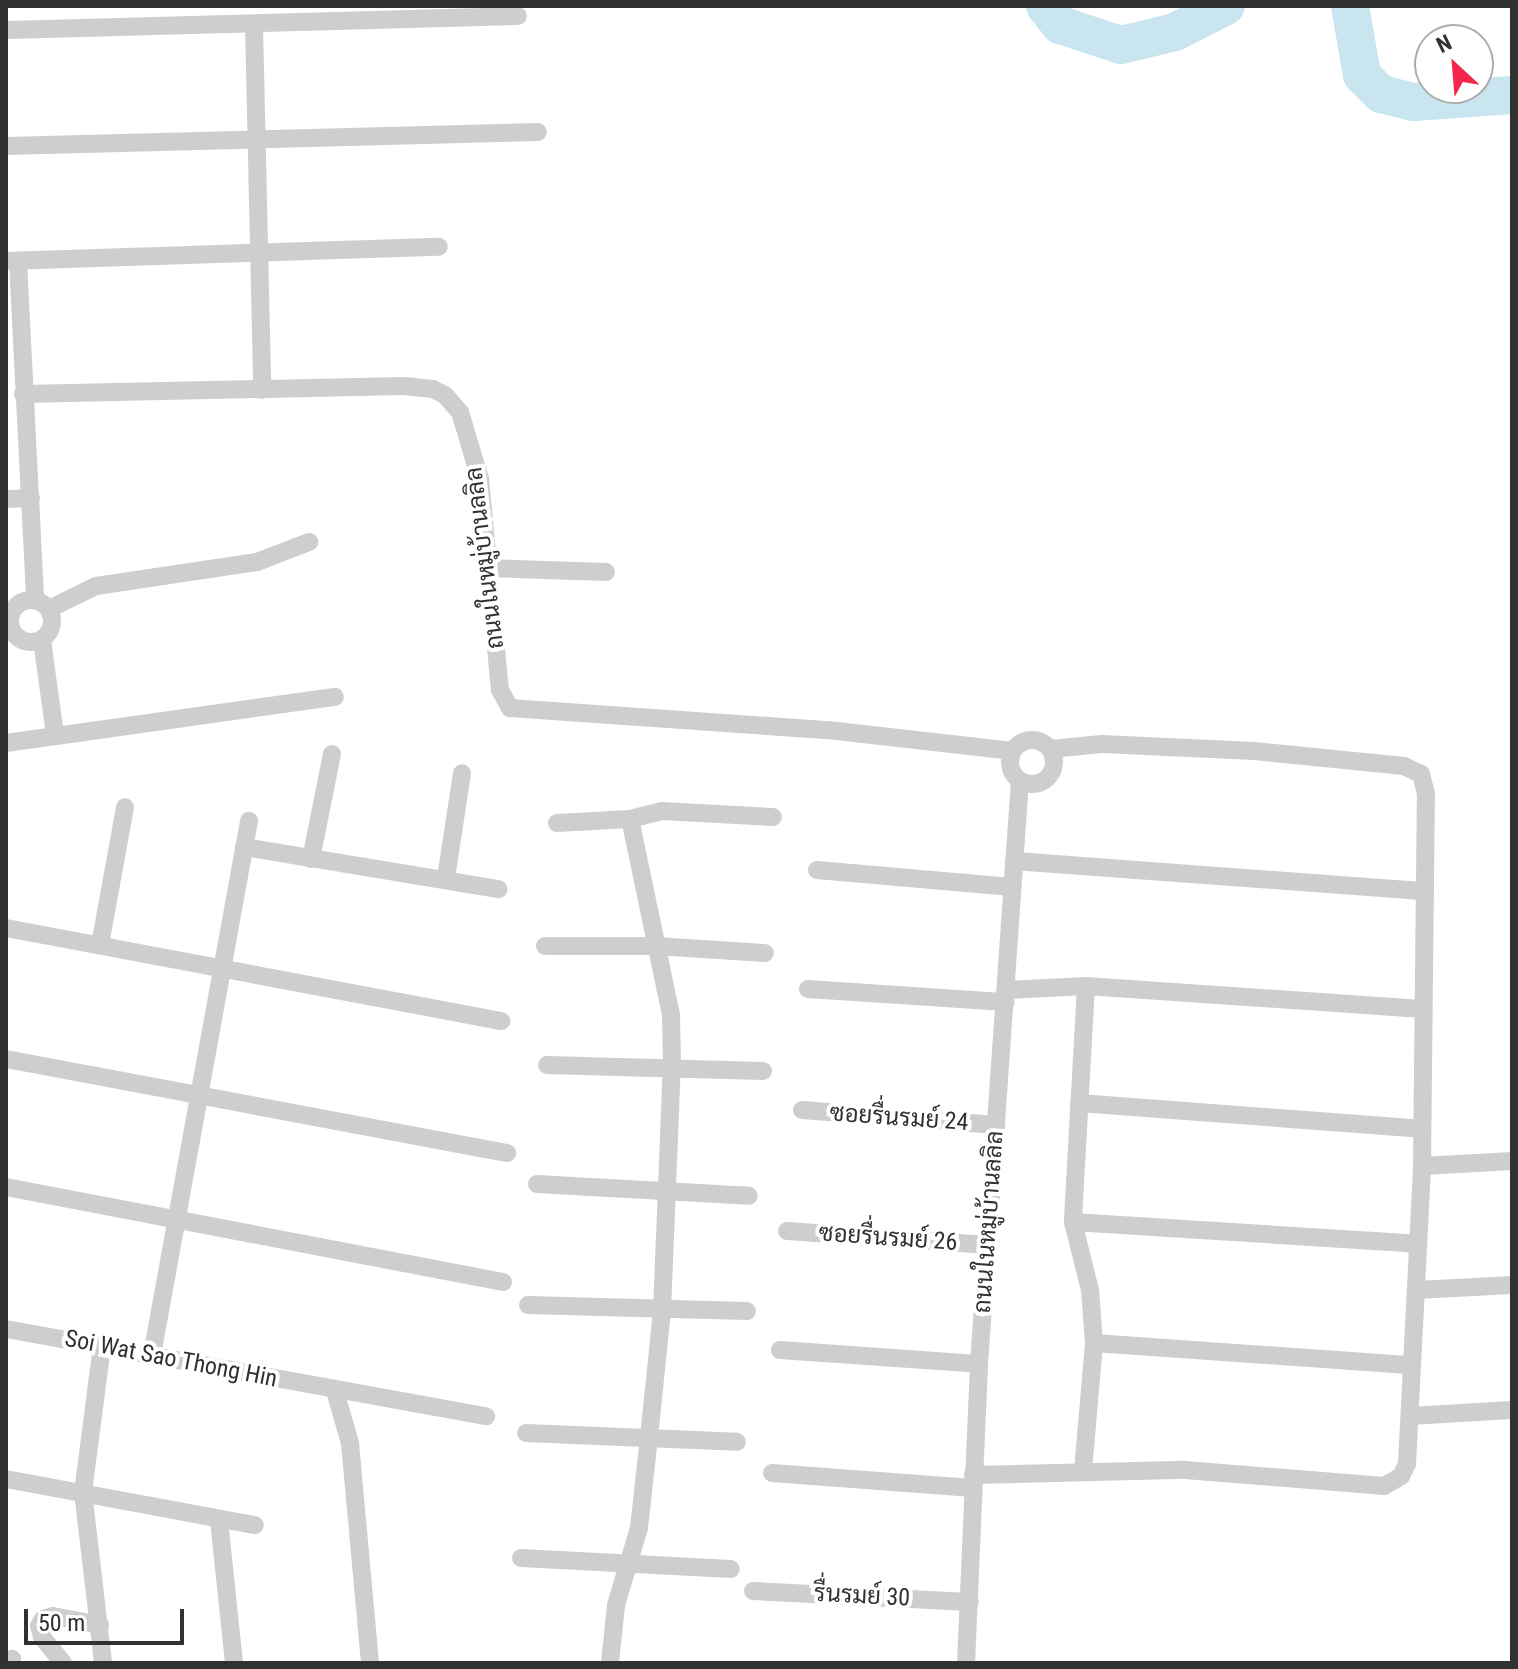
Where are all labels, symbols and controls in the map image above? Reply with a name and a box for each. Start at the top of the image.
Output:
north arrow [1414,24,1494,104]
text: N [1433,30,1456,58]
street label: ถนนในหมู่บ้านลลิล [460,465,510,651]
street label: ซอยรื่นรมย์ 24 [829,1099,969,1137]
street label: ถนนในหมู่บ้านลลิล [968,1130,1010,1314]
street label: ซอยรื่นรมย์ 26 [818,1219,958,1257]
street label: Soi Wat Sao Thong Hin [62,1324,280,1394]
street label: รื่นรมย์ 30 [813,1579,911,1613]
scale bar [28,1593,188,1643]
text: 50 m [38,1609,85,1637]

